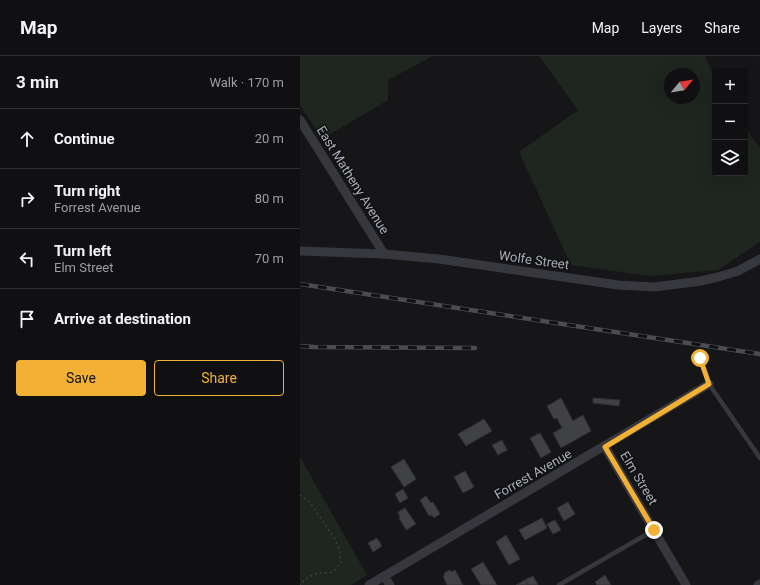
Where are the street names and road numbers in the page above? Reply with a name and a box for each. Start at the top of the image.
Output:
street label: East Matheny Avenue [314,123,392,237]
street label: Wolfe Street [498,248,570,272]
street label: Forrest Avenue [492,446,574,502]
street label: Elm Street [617,449,661,507]

